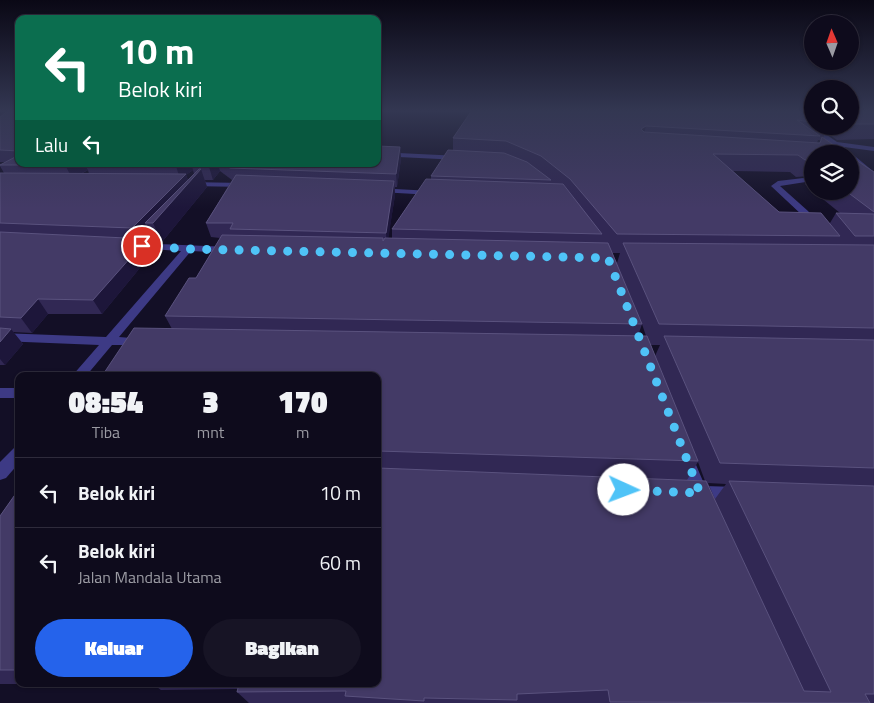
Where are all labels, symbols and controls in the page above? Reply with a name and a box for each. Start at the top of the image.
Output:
north arrow [804,15,859,70]
map controls [804,15,859,200]
text: 10 m [118,24,194,78]
icon: left [35,35,100,100]
text: Belok kiri [118,72,203,106]
button: search [804,80,859,135]
text: Lalu [35,130,68,159]
icon: left [78,130,106,158]
button: layers [804,145,859,200]
pin [121,225,163,267]
icon: arrive [128,232,156,260]
text: 08:54 [69,379,143,425]
text: 3 [202,379,219,425]
text: 170 [278,379,327,425]
text: Tiba [92,420,120,444]
text: mnt [197,420,224,444]
text: m [296,420,309,444]
position arrow [597,463,649,515]
text: Belok kiri [78,478,155,507]
text: 10 m [320,478,361,507]
icon: left [35,479,63,507]
text: Belok kiri [78,536,155,565]
text: 60 m [320,548,361,577]
icon: left [35,549,63,577]
text: Jalan Mandala Utama [78,565,222,589]
button: Keluar [35,619,193,677]
button: Bagikan [203,619,361,677]

